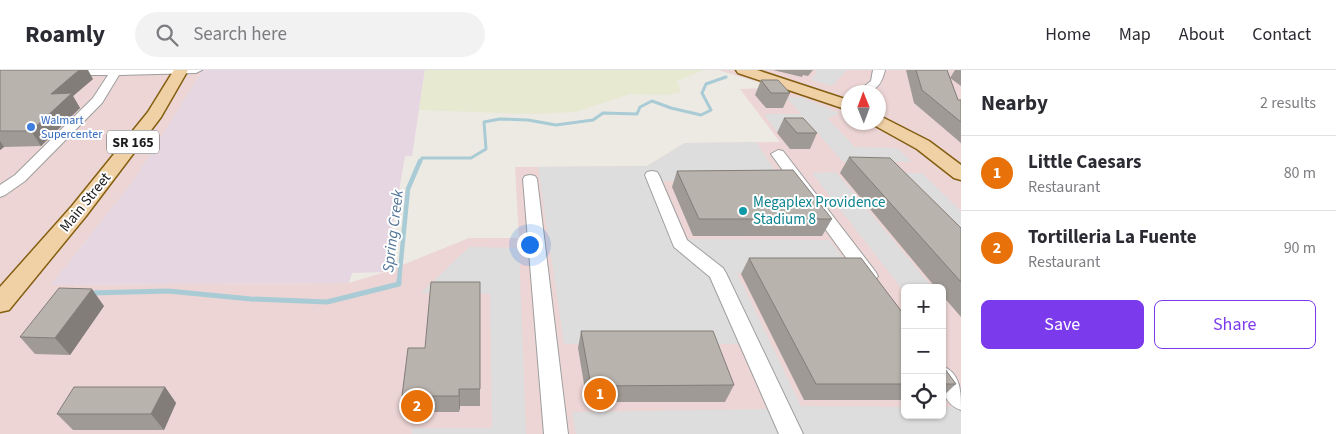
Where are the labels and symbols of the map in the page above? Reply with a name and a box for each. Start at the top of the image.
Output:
north arrow [841,85,886,130]
place label: Walmart Supercenter [41,112,103,143]
marker: Walmart Supercenter [25,121,37,133]
road number: SR 165 [107,131,159,154]
street label: Main Street [55,168,116,236]
water label: Spring Creek [377,188,409,274]
place label: Megaplex Providence Stadium 8 [753,192,886,230]
marker: Megaplex Providence Stadium 8 [737,205,749,217]
your location [517,232,543,258]
pin: 1 [584,375,616,413]
pin: 2 [401,387,433,425]

